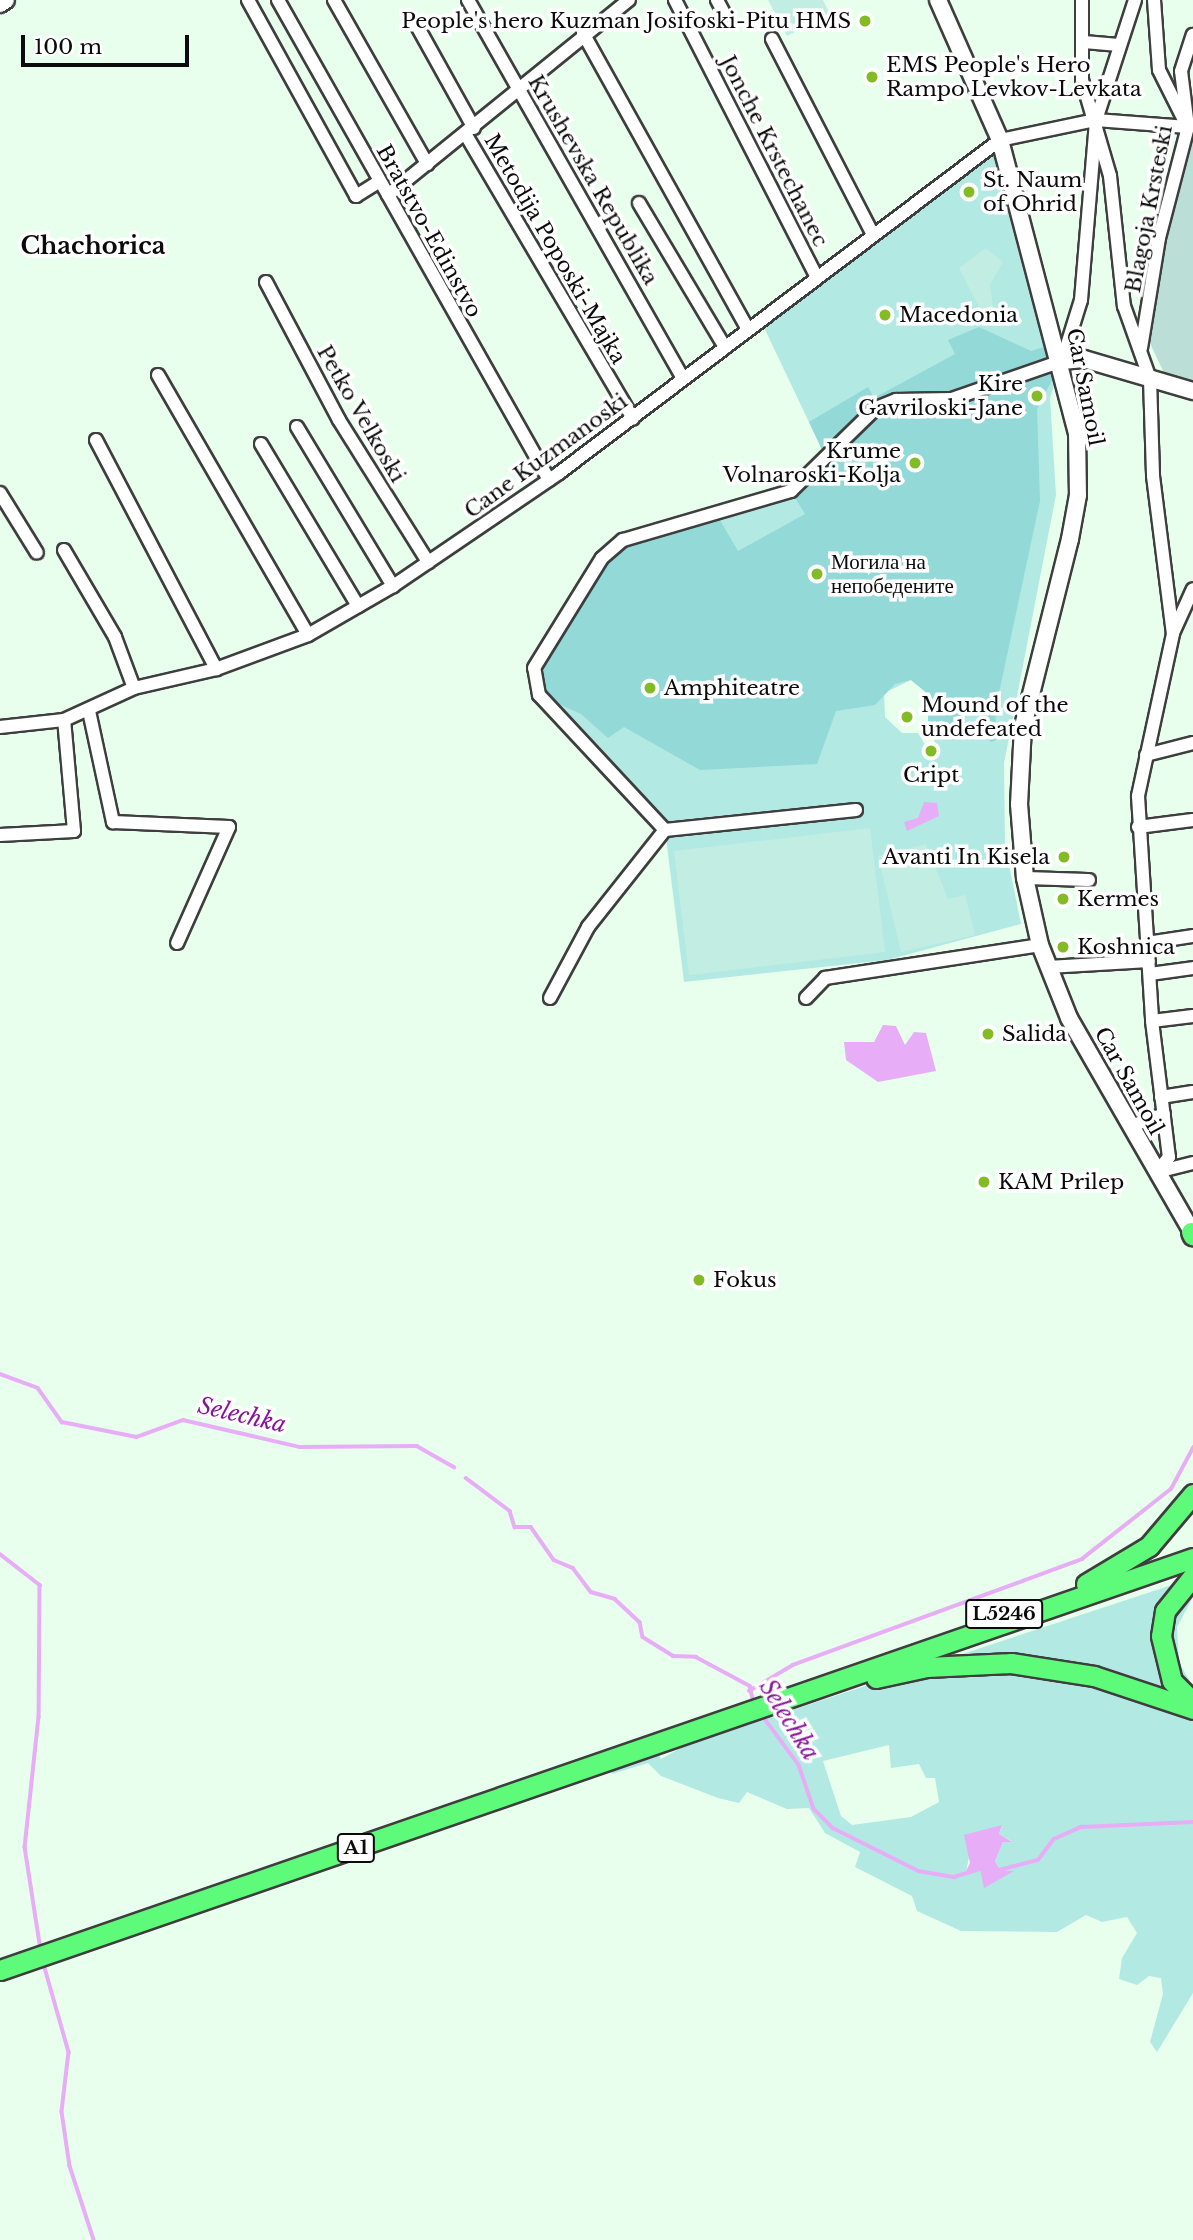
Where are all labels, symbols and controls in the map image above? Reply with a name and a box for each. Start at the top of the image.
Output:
place label: People's hero Kuzman Josifoski-Pitu HMS [401,8,851,34]
marker: People's hero Kuzman Josifoski-Pitu HMS [857,13,873,29]
scale bar [24,21,192,65]
text: 100 m [34,34,102,60]
street label: Jonche Krstechanec [715,51,833,251]
place label: EMS People's Hero Rampo Levkov-Levkata [886,52,1142,102]
marker: EMS People's Hero Rampo Levkov-Levkata [864,69,880,85]
street label: Krushevska Republika [523,71,663,289]
street label: Blagoja Krsteski [1120,123,1178,295]
street label: Metodija Poposki-Majka [479,129,631,369]
street label: Bratstvo-Edinstvo [371,140,487,322]
place label: St. Naum of Ohrid [983,167,1082,217]
marker: St. Naum of Ohrid [961,184,977,200]
district label: Chachorica [20,232,166,260]
place label: Macedonia [899,302,1018,328]
marker: Macedonia [877,307,893,323]
street label: Car Samoil [1061,326,1109,448]
street label: Petko Velkoski [311,341,411,487]
place label: Kire Gavriloski-Jane [858,371,1023,421]
marker: Kire Gavriloski-Jane [1029,388,1045,404]
street label: Cane Kuzmanoski [460,389,632,523]
place label: Krume Volnaroski-Kolja [723,438,901,488]
marker: Krume Volnaroski-Kolja [907,455,923,471]
place label: Могила на непобедените [831,549,954,599]
marker: Могила на непобедените [809,566,825,582]
place label: Amphiteatre [664,675,800,701]
marker: Amphiteatre [642,680,658,696]
place label: Mound of the undefeated [921,692,1069,742]
marker: Mound of the undefeated [899,709,915,725]
marker: Cript [923,743,939,759]
place label: Cript [903,762,959,788]
place label: Avanti In Kisela [882,844,1050,870]
marker: Avanti In Kisela [1056,849,1072,865]
place label: Kermes [1077,886,1159,912]
marker: Kermes [1055,891,1071,907]
place label: Koshnica [1077,934,1175,960]
marker: Koshnica [1055,939,1071,955]
place label: Salida [1002,1021,1067,1047]
street label: Car Samoil [1089,1022,1169,1140]
marker: Salida [980,1026,996,1042]
place label: KAM Prilep [998,1169,1124,1195]
marker: KAM Prilep [976,1174,992,1190]
place label: Fokus [713,1267,776,1293]
marker: Fokus [691,1272,707,1288]
water label: Selechka [195,1391,289,1439]
road number: L5246 [964,1598,1044,1630]
water label: Selechka [753,1675,825,1765]
road number: A1 [337,1832,375,1864]

